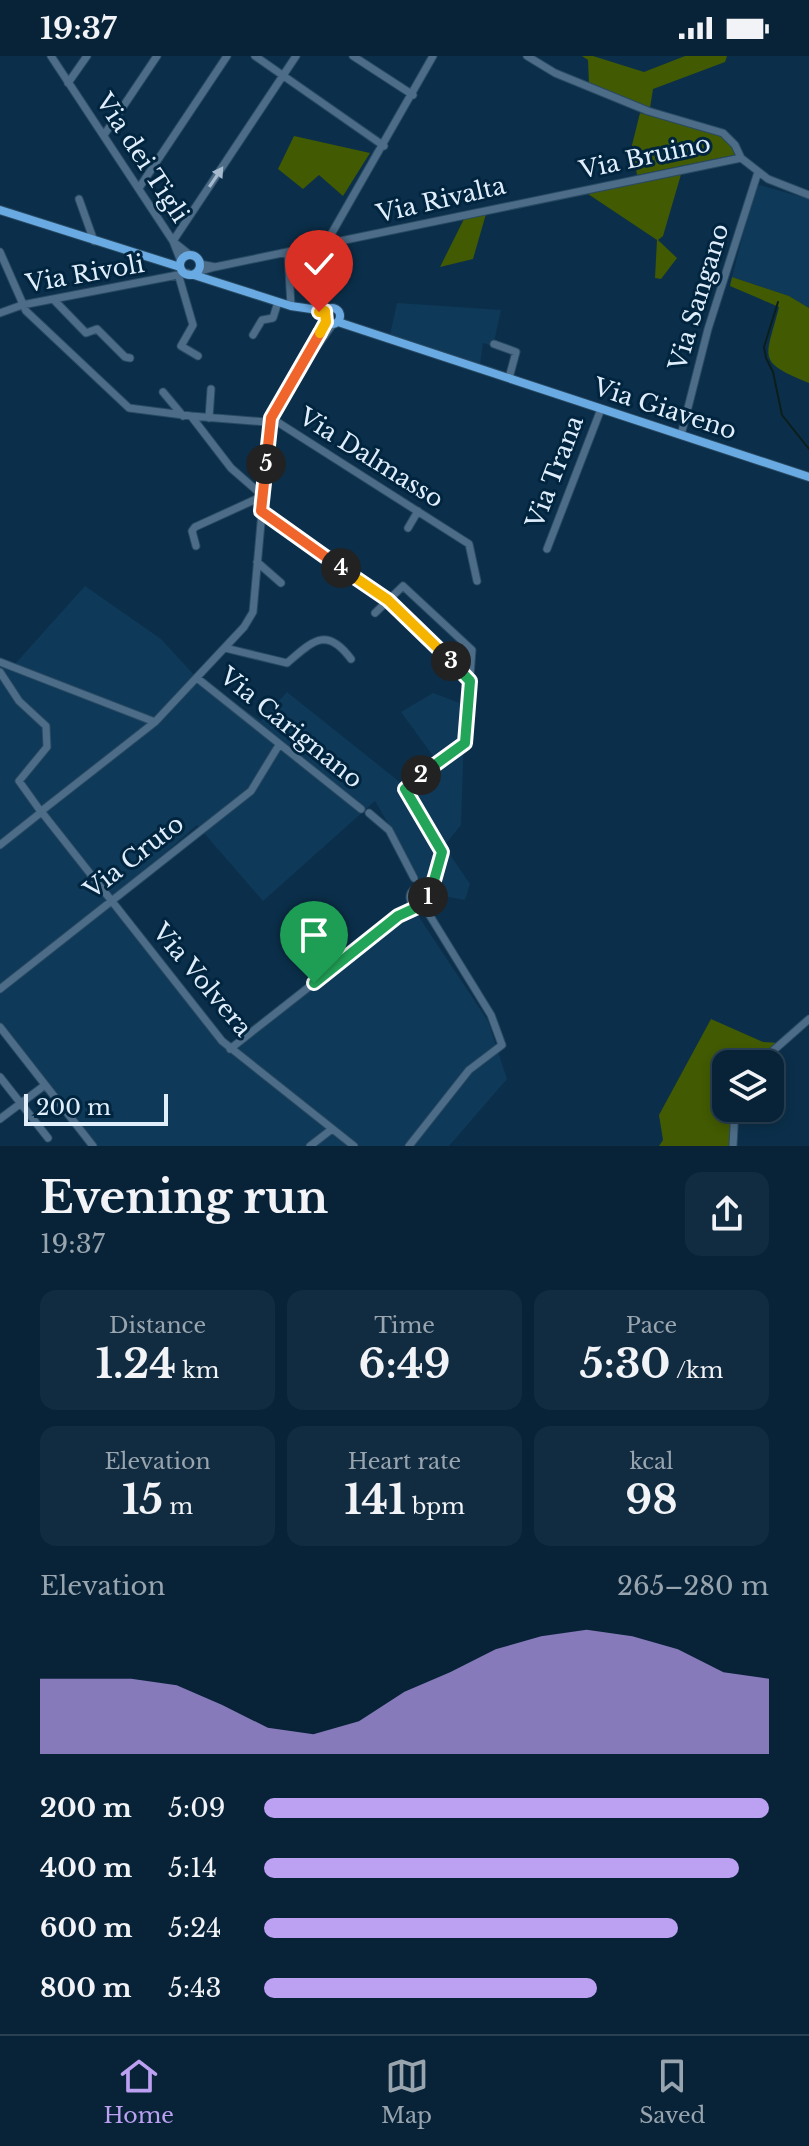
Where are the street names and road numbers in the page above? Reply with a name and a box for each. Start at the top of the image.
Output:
street label: Via dei Tigli [89,87,195,228]
street label: Via Bruino [576,128,713,185]
street label: Via Rivalta [373,170,509,229]
street label: Via Sangano [662,220,735,375]
street label: Via Rivoli [23,249,146,298]
street label: Via Giaveno [589,371,740,445]
street label: Via Dalmasso [293,401,449,514]
street label: Via Trana [519,411,589,533]
street label: Via Carignano [213,661,369,794]
street label: Via Cruto [77,809,189,905]
street label: Via Volvera [146,917,258,1043]

